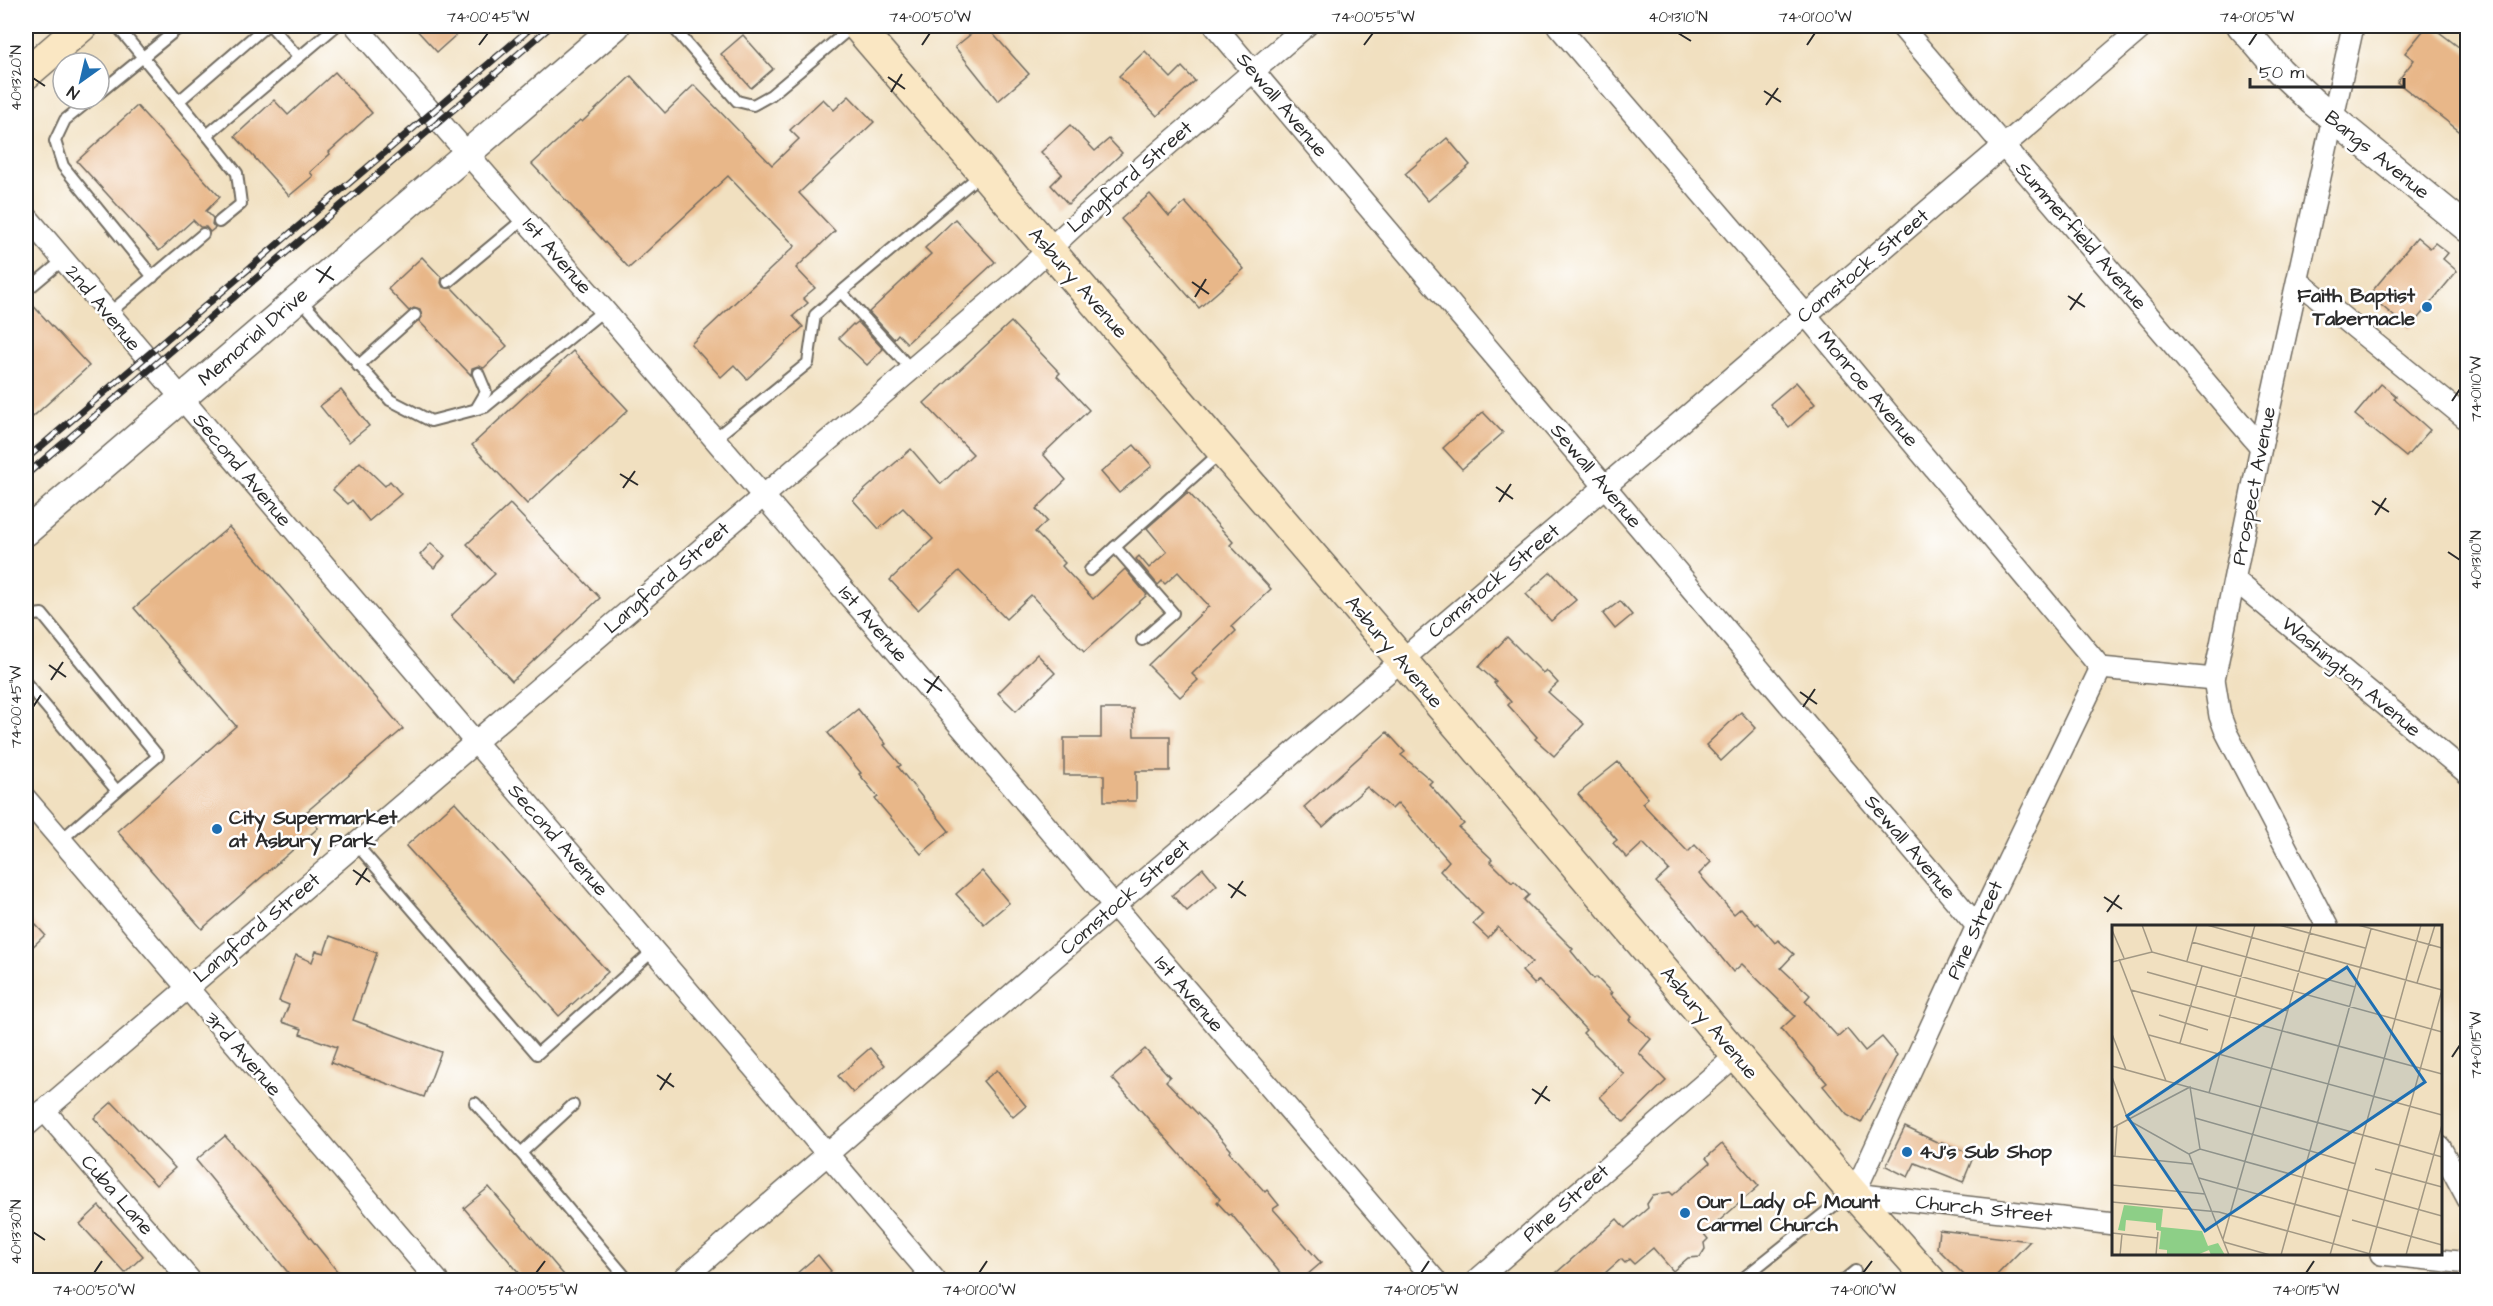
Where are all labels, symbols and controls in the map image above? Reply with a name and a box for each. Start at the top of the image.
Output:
text: 74°00'45"W [447,7,529,28]
text: 74°00'50"W [889,7,971,28]
text: 74°00'55"W [1332,7,1414,28]
text: 40°13'10"N [1648,7,1708,28]
text: 74°01'00"W [1778,7,1852,28]
text: 74°01'05"W [2220,7,2294,28]
text: 40°13'20"N [6,45,27,111]
street label: Sewall Avenue [1230,46,1334,164]
north arrow [51,51,111,111]
scale bar [2250,51,2404,89]
text: 50 m [2259,60,2304,85]
text: N [63,81,83,105]
street label: Bangs Avenue [2318,104,2436,207]
street label: Langford Street [1061,114,1200,240]
street label: Summerfield Avenue [2009,156,2153,316]
street label: Comstock Street [1791,202,1935,330]
street label: 1st Avenue [516,211,598,301]
street label: Asbury Avenue [1021,221,1134,346]
street label: 2nd Avenue [59,259,147,357]
street label: Memorial Drive [192,281,314,393]
place label: Faith Baptist Tabernacle [2297,282,2416,333]
marker: Faith Baptist Tabernacle [2420,300,2434,314]
street label: Monroe Avenue [1811,325,1925,453]
text: 74°01'10"W [2466,356,2487,422]
street label: Prospect Avenue [2225,404,2283,568]
street label: Second Avenue [186,407,298,533]
street label: Sewall Avenue [1544,417,1648,535]
street label: Langford Street [598,515,737,641]
street label: Comstock Street [1422,517,1566,645]
text: 40°13'10"N [2466,530,2487,590]
street label: 1st Avenue [832,579,914,669]
street label: Asbury Avenue [1338,590,1450,715]
street label: Washington Avenue [2274,610,2427,745]
text: 74°00'45"W [6,666,27,748]
street label: Second Avenue [501,778,615,902]
street label: Sewall Avenue [1858,788,1962,906]
place label: City Supermarket at Asbury Park [228,804,398,856]
marker: City Supermarket at Asbury Park [210,822,224,836]
street label: Comstock Street [1054,832,1196,962]
street label: Langford Street [187,866,327,990]
street label: Pine Street [1940,876,2010,984]
inset map [2112,925,2442,1255]
street label: 1st Avenue [1148,949,1230,1039]
street label: Asbury Avenue [1653,961,1765,1086]
street label: 3rd Avenue [198,1005,288,1103]
text: 74°01'15"W [2466,1012,2487,1078]
place label: 4J's Sub Shop [1919,1138,2053,1166]
marker: 4J's Sub Shop [1900,1145,1914,1159]
street label: Cuba Lane [74,1149,160,1242]
street label: Pine Street [1517,1158,1615,1248]
place label: Our Lady of Mount Carmel Church [1697,1188,1881,1239]
street label: Church Street [1914,1188,2054,1230]
text: 40°13'30"N [6,1200,27,1265]
marker: Our Lady of Mount Carmel Church [1678,1206,1692,1220]
text: 74°00'50"W [53,1280,135,1301]
text: 74°00'55"W [495,1280,577,1301]
text: 74°01'00"W [942,1280,1016,1301]
text: 74°01'05"W [1384,1280,1458,1301]
text: 74°01'10"W [1830,1280,1896,1301]
text: 74°01'15"W [2273,1280,2339,1301]

